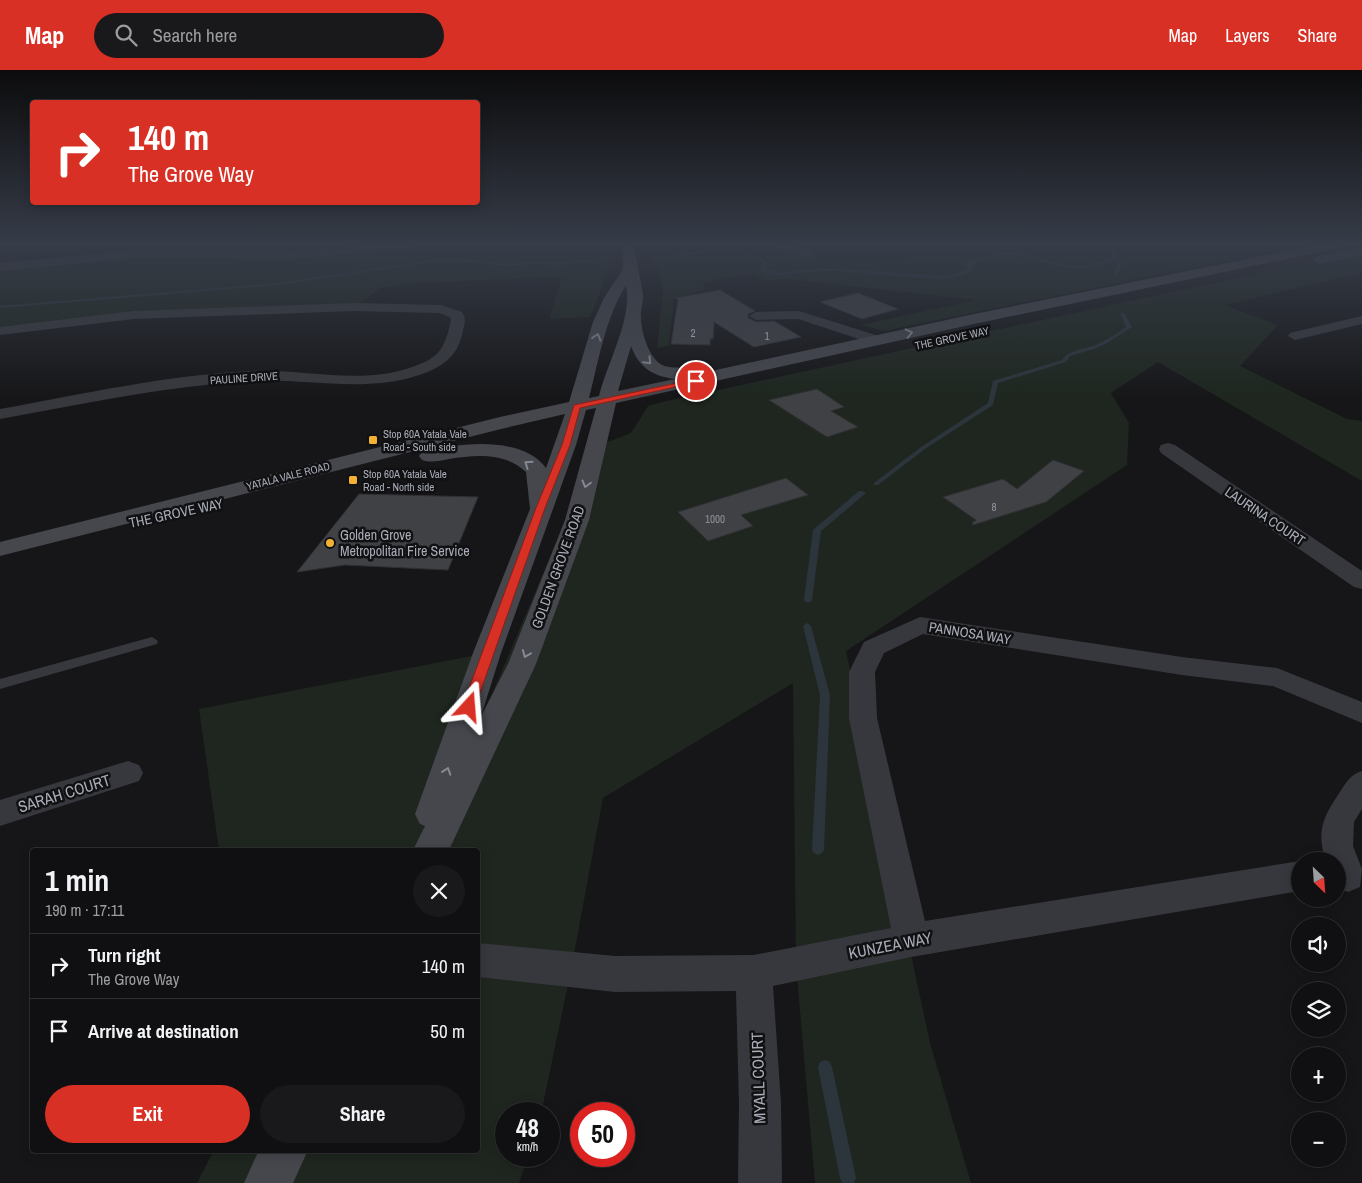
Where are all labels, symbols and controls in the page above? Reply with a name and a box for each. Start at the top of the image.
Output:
search box [94,13,444,58]
text: Map [25,19,64,51]
icon: search [112,21,140,49]
text: Search here [152,22,237,48]
text: Map [1169,23,1197,48]
text: Layers [1225,23,1270,48]
text: Share [1298,23,1337,48]
text: 140 m [128,114,209,161]
icon: right [45,120,110,185]
text: The Grove Way [128,159,254,189]
street label: THE GROVE WAY [914,323,990,353]
house number: 2 [690,326,696,340]
one-way arrow [905,328,914,339]
house number: 1 [764,329,770,343]
one-way arrow [591,333,601,341]
one-way arrow [642,355,651,364]
pin [675,360,717,402]
icon: arrive [682,367,710,395]
street label: PAULINE DRIVE [210,369,278,387]
place label: Stop 60A Yatala Vale Road - South side [383,427,467,454]
marker: Stop 60A Yatala Vale Road - South side [367,434,379,446]
street label: YATALA VALE ROAD [245,459,331,493]
one-way arrow [525,461,534,470]
place label: Stop 60A Yatala Vale Road - North side [363,467,447,494]
marker: Stop 60A Yatala Vale Road - North side [347,474,359,486]
one-way arrow [582,480,592,488]
street label: LAURINA COURT [1221,483,1309,549]
street label: THE GROVE WAY [127,494,225,532]
house number: 8 [991,500,997,514]
street label: GOLDEN GROVE ROAD [527,503,589,631]
house number: 1000 [705,512,725,526]
place label: Golden Grove Metropolitan Fire Service [340,526,470,560]
marker: Golden Grove Metropolitan Fire Service [324,537,336,549]
street label: PANNOSA WAY [928,618,1013,648]
one-way arrow [522,649,532,658]
position arrow [442,680,494,732]
one-way arrow [441,767,451,775]
street label: SARAH COURT [15,769,113,817]
north arrow [1291,852,1346,908]
map controls [1291,852,1346,1167]
text: 1 min [45,860,109,900]
button: close [413,865,465,917]
text: 190 m · 17:11 [45,899,124,921]
button: sound [1291,917,1346,972]
street label: KUNZEA WAY [846,926,934,964]
text: Turn right [88,942,160,968]
icon: right [45,952,73,980]
text: 140 m [422,953,465,979]
text: The Grove Way [88,968,179,990]
button: layers [1291,982,1346,1037]
icon: arrive [45,1017,73,1045]
text: Arrive at destination [88,1018,239,1044]
text: 50 m [430,1018,465,1044]
street label: MYALL COURT [745,1032,771,1124]
button: + [1291,1047,1346,1102]
button: Exit [45,1085,250,1143]
button: Share [260,1085,465,1143]
speed limit sign: 50 [570,1102,635,1167]
text: 48 [516,1111,539,1145]
button: − [1291,1112,1346,1167]
text: km/h [517,1139,538,1155]

